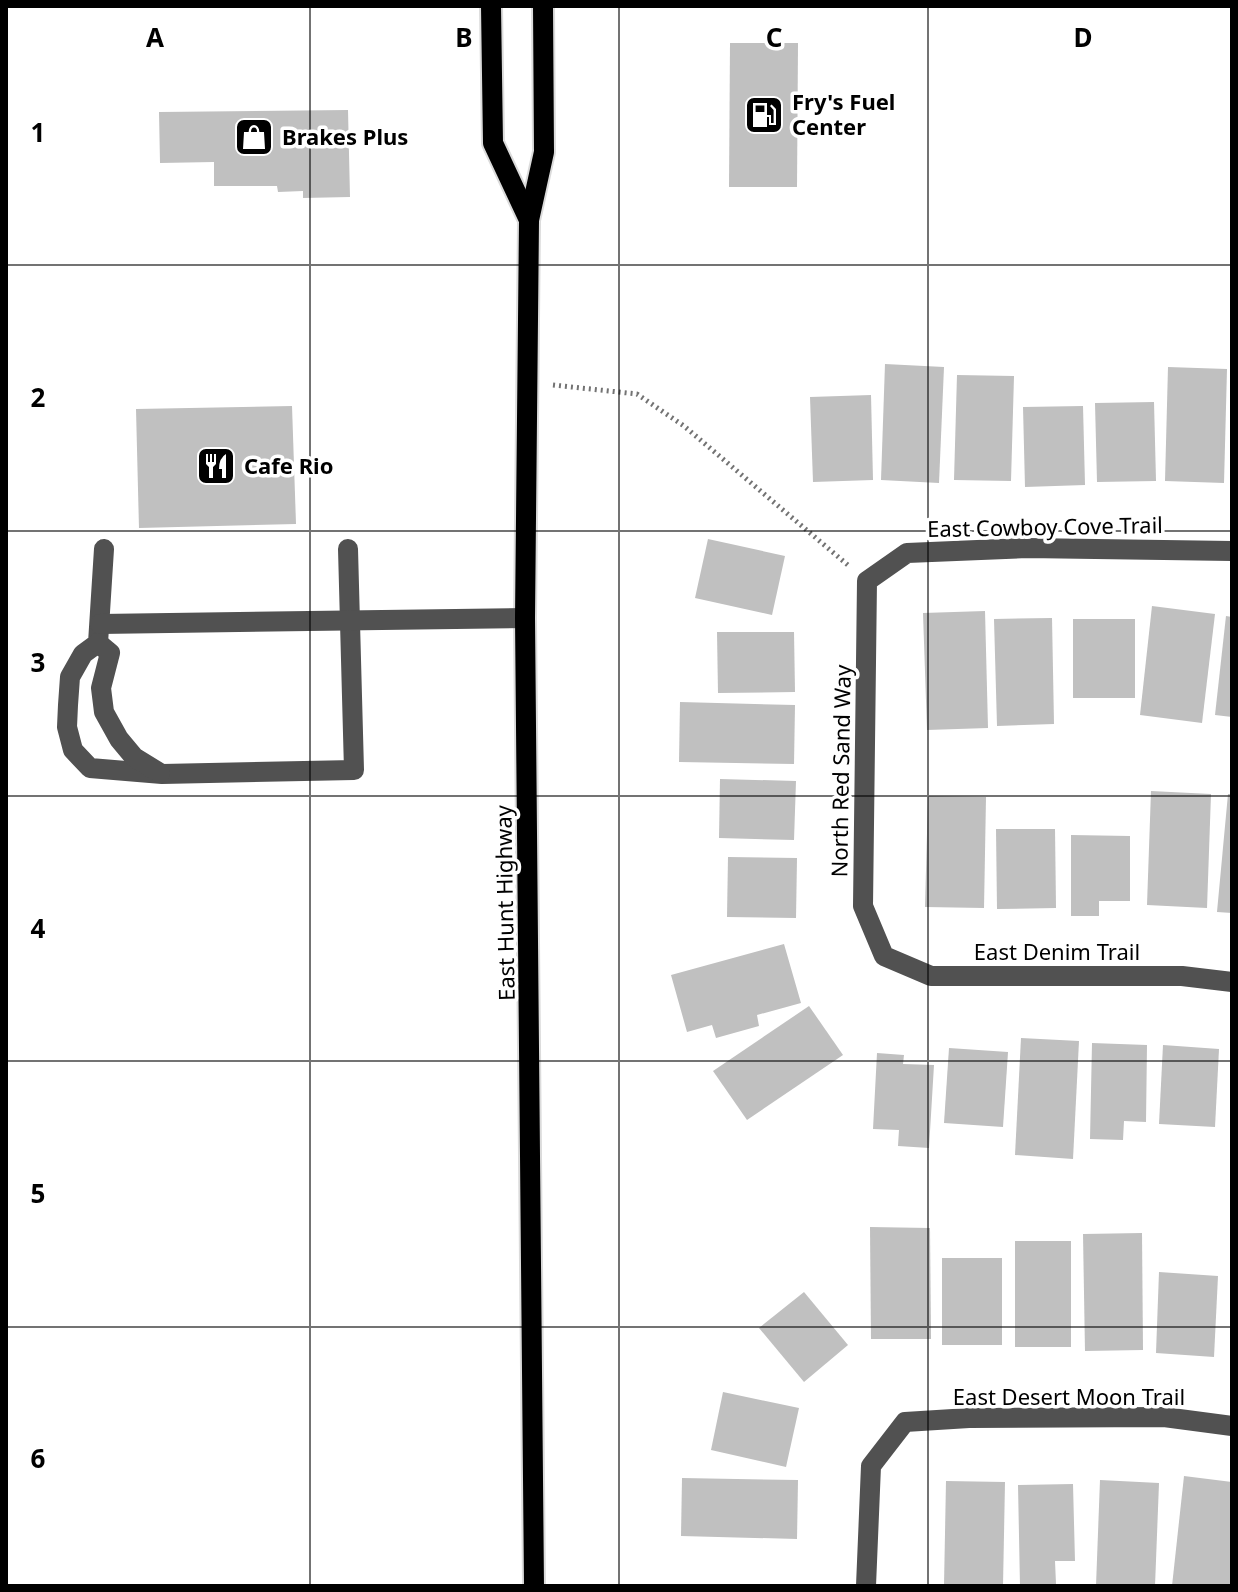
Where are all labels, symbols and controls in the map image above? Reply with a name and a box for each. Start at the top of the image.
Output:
text: A [146,19,164,55]
text: B [455,19,473,55]
text: C [766,19,782,55]
text: D [1073,19,1093,55]
place label: Fry's Fuel Center [792,86,895,141]
fuel station icon: Fry's Fuel Center [743,94,785,136]
text: 1 [31,114,45,150]
shop icon: Brakes Plus [233,116,275,158]
place label: Brakes Plus [282,121,408,151]
text: 2 [31,379,46,415]
restaurant icon: Cafe Rio [195,445,237,487]
place label: Cafe Rio [244,450,333,480]
street label: East Cowboy Cove Trail [927,509,1163,543]
text: 3 [31,644,45,680]
street label: North Red Sand Way [823,664,857,878]
street label: East Hunt Highway [487,804,521,1001]
text: 4 [31,910,46,946]
street label: East Denim Trail [974,936,1140,966]
text: 5 [31,1175,45,1211]
street label: East Desert Moon Trail [953,1381,1185,1411]
text: 6 [31,1440,46,1476]

